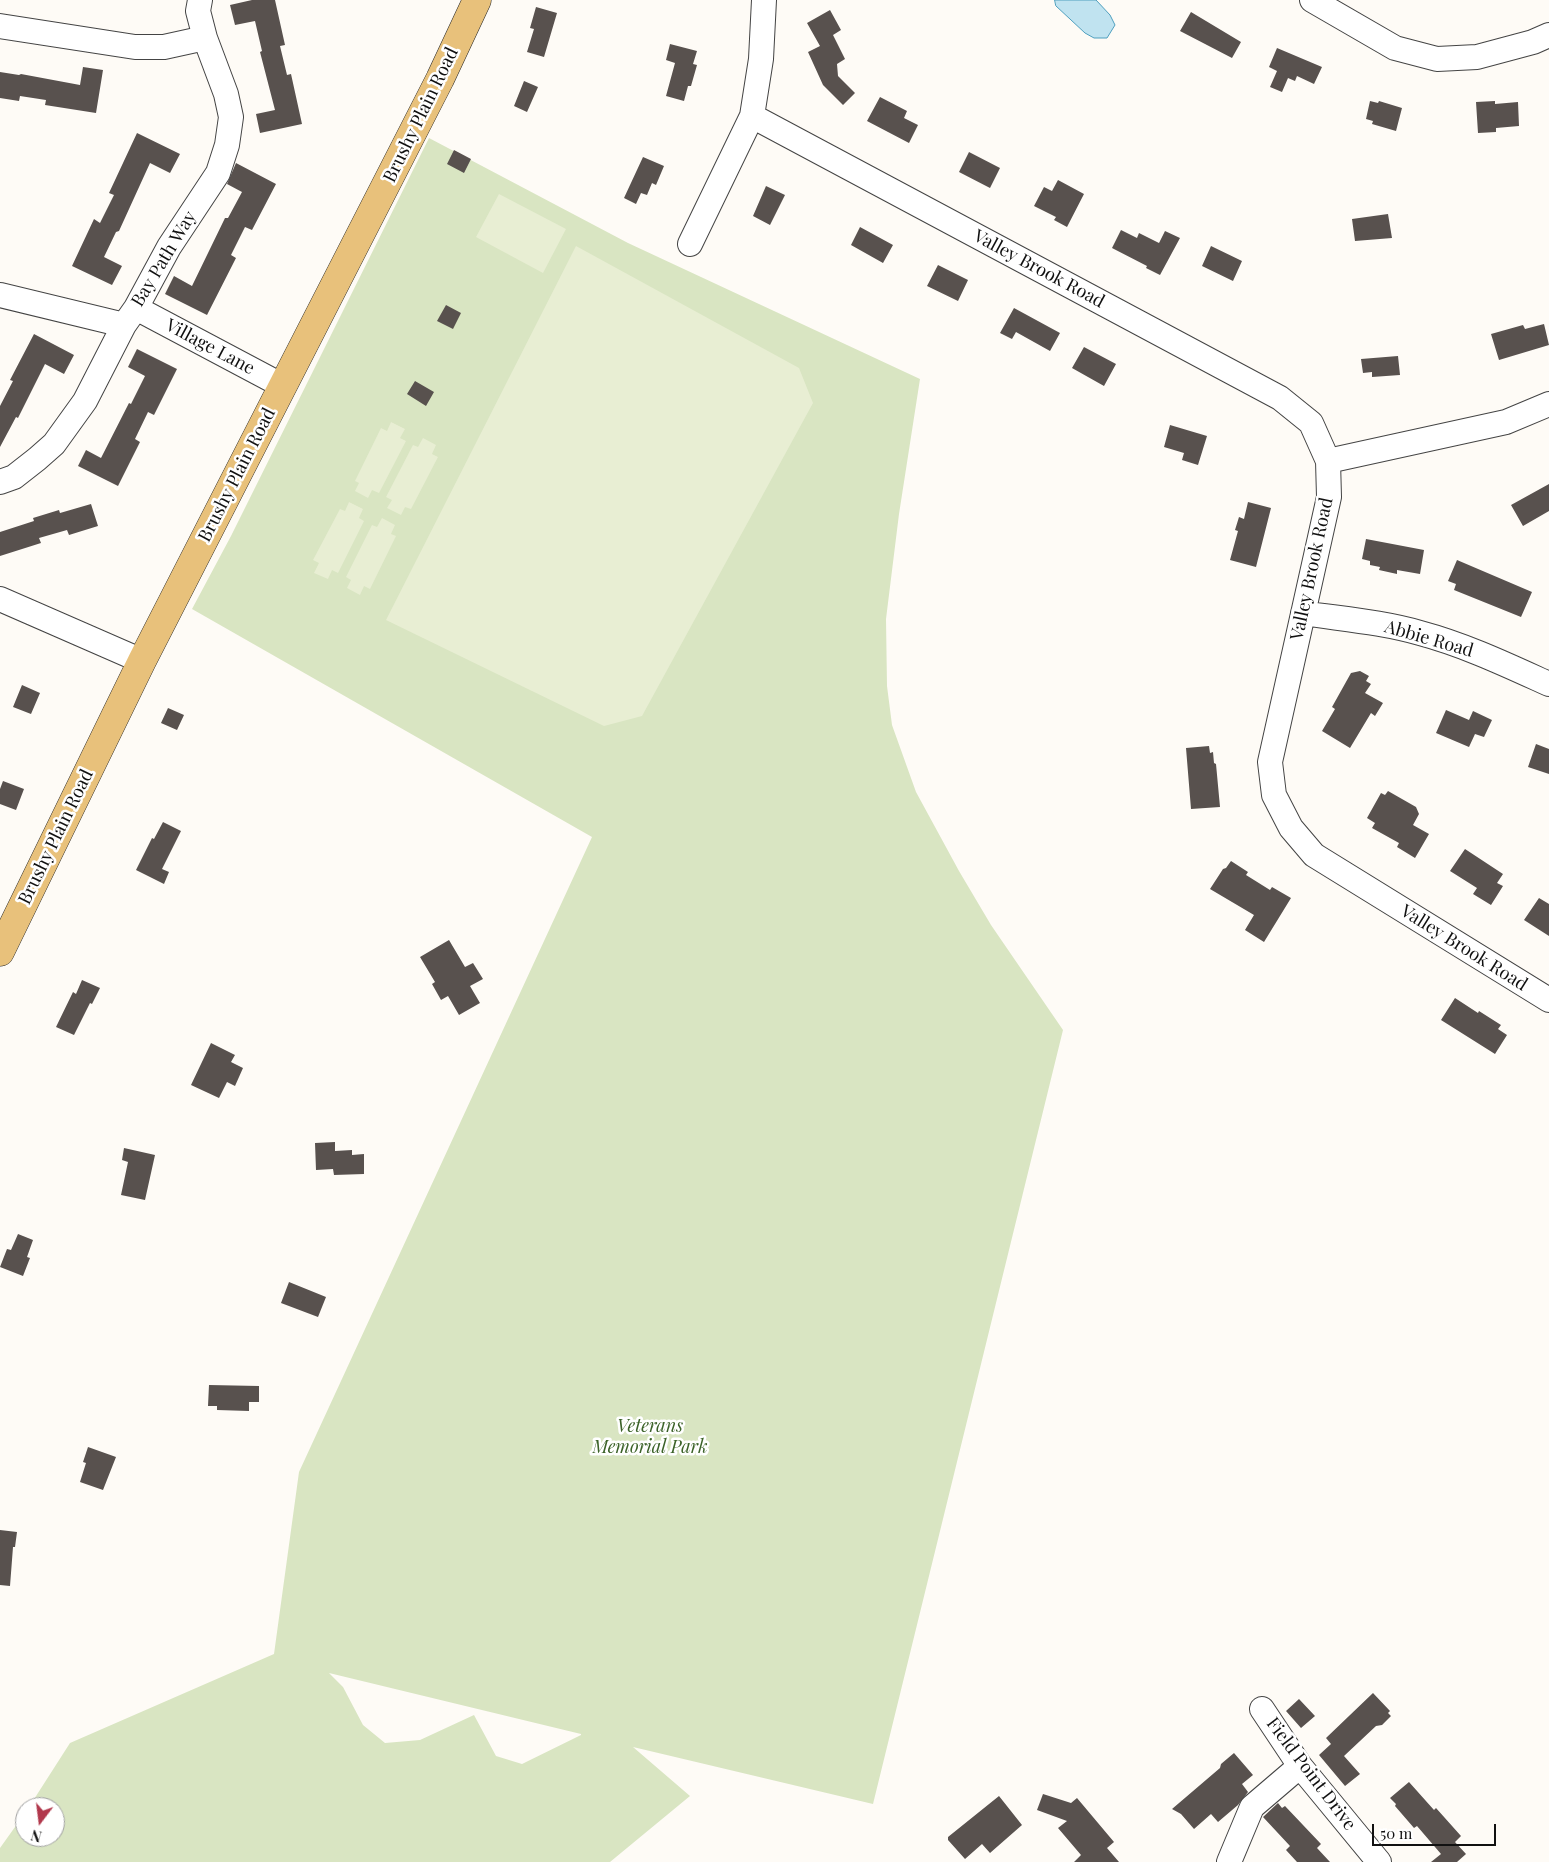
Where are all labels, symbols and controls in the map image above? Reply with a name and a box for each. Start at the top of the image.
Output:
street label: Brushy Plain Road [379,44,463,186]
street label: Bay Path Way [127,207,201,311]
street label: Valley Brook Road [970,225,1108,313]
street label: Village Lane [162,315,258,379]
street label: Brushy Plain Road [194,404,280,546]
street label: Valley Brook Road [1286,496,1338,642]
street label: Abbie Road [1382,616,1476,662]
street label: Brushy Plain Road [14,766,98,908]
street label: Valley Brook Road [1397,900,1531,996]
park label: Veterans Memorial Park [592,1415,708,1458]
street label: Field Point Drive [1262,1713,1360,1835]
north arrow [15,1797,65,1847]
scale bar [1374,1814,1498,1846]
text: 50 m [1380,1823,1412,1843]
text: N [29,1826,44,1846]

